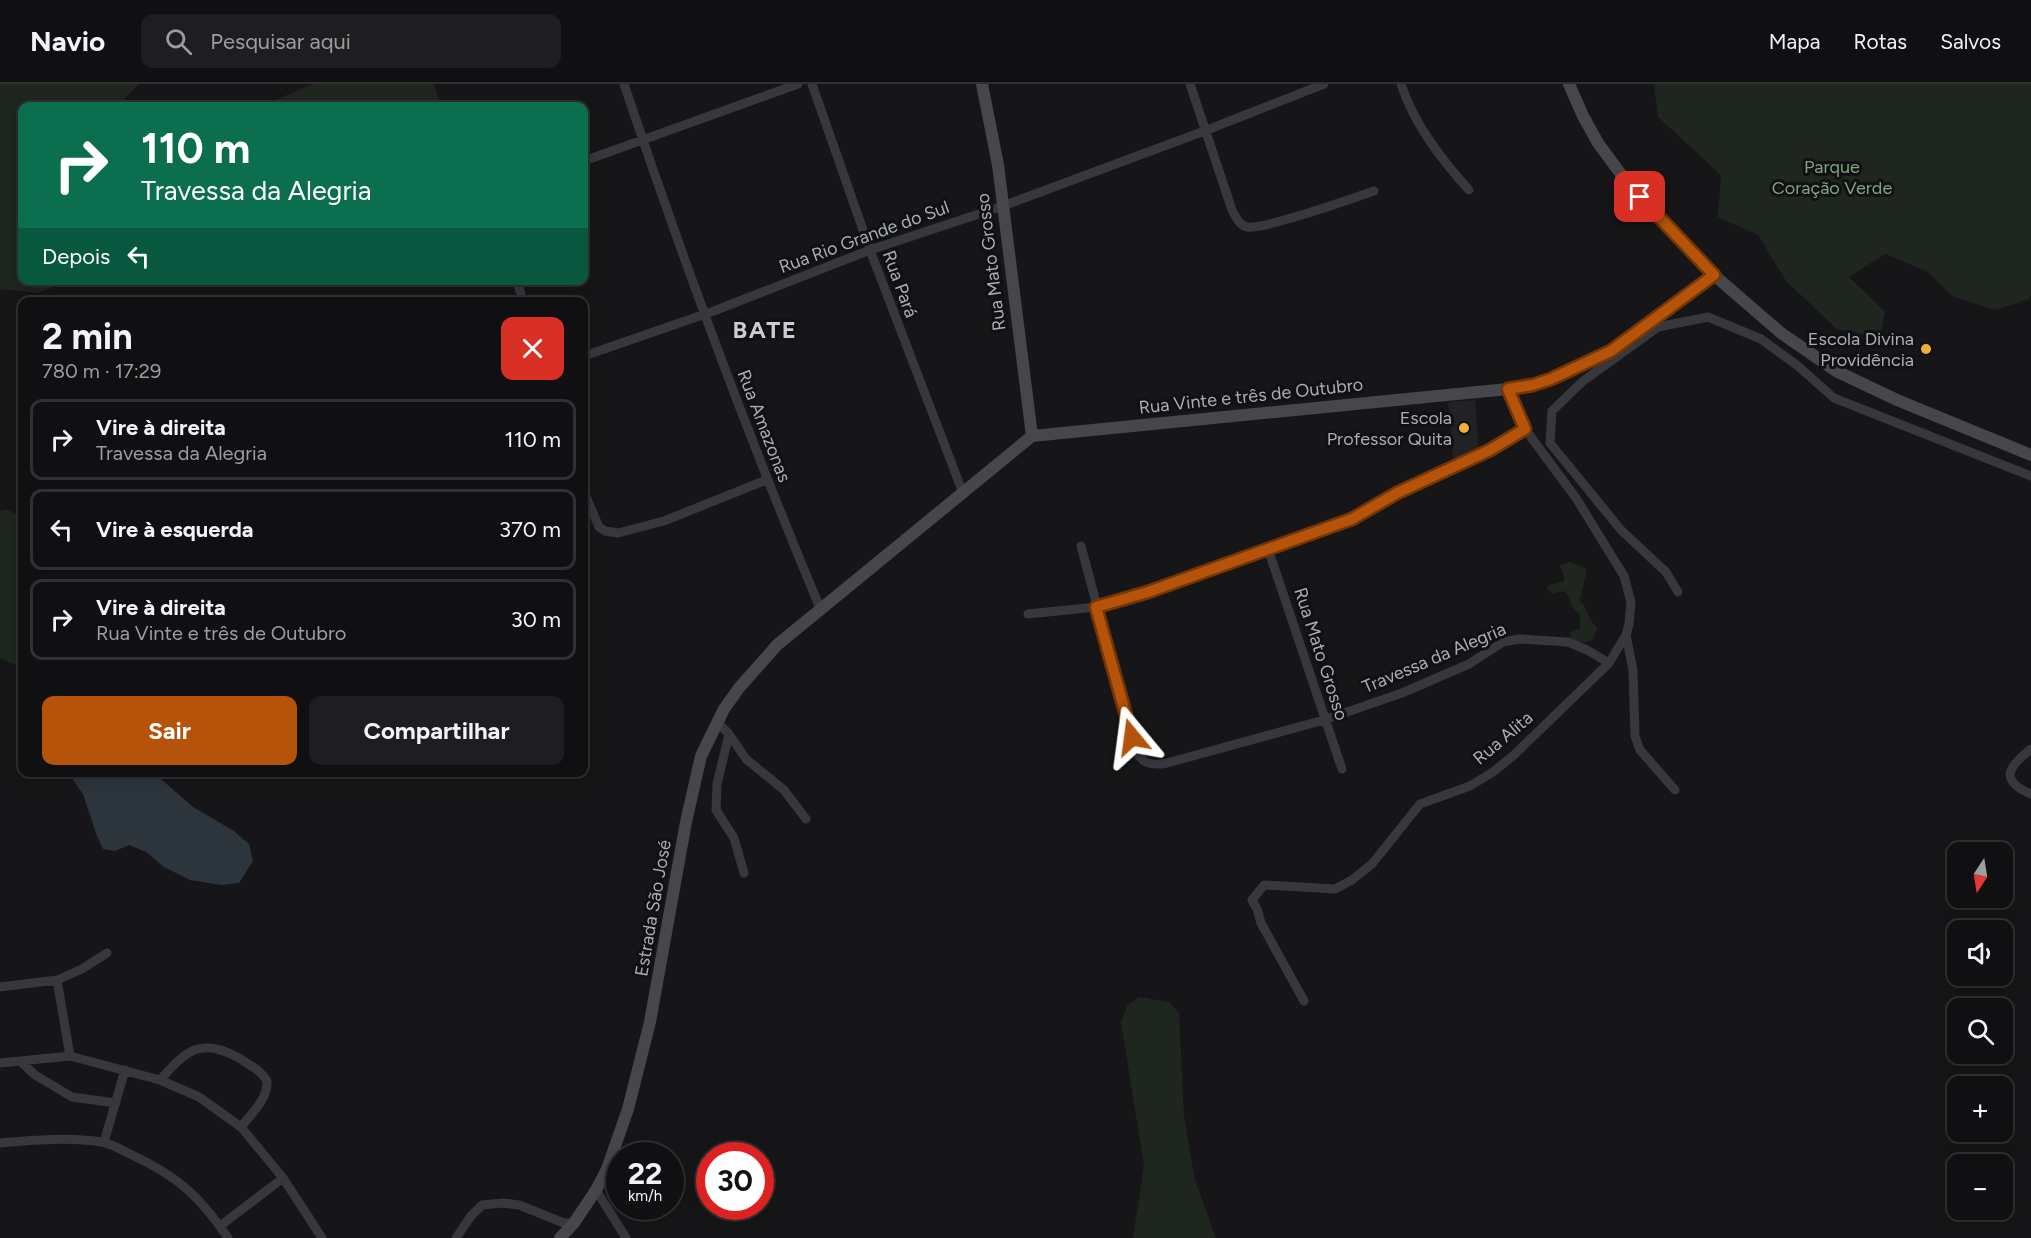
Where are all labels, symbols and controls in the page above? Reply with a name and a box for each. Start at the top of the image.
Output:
search box [141,14,561,68]
text: Navio [30,24,105,58]
icon: search [162,25,195,58]
text: Pesquisar aqui [210,28,351,55]
text: Mapa [1769,29,1820,54]
text: Rotas [1853,29,1907,54]
text: Salvos [1940,29,2001,54]
text: 110 m [141,123,250,174]
icon: right [42,126,120,204]
park label: Parque Coração Verde [1772,156,1892,199]
pin [1614,171,1665,222]
text: Travessa da Alegria [141,174,372,207]
icon: arrive [1623,180,1656,213]
street label: Rua Mato Grosso [972,192,1010,332]
street label: Rua Rio Grande do Sul [776,196,952,278]
icon: left [122,240,155,273]
text: Depois [42,243,110,270]
street label: Rua Pará [878,248,922,320]
text: 2 min [42,315,133,358]
district label: BATE [733,315,797,344]
button: close [501,317,564,380]
place label: Escola Divina Providência [1808,328,1914,371]
marker: Escola Divina Providência [1919,342,1933,356]
text: 780 m · 17:29 [42,359,161,383]
street label: Rua Amazonas [732,367,796,485]
street label: Rua Vinte e três de Outubro [1138,373,1364,419]
place label: Escola Professor Quita [1327,407,1452,450]
text: Vire à direita [96,414,226,441]
marker: Escola Professor Quita [1457,421,1471,435]
icon: right [45,423,78,456]
text: 110 m [505,426,561,453]
text: Travessa da Alegria [96,441,267,465]
icon: left [45,513,78,546]
text: Vire à esquerda [96,516,254,543]
text: 370 m [499,516,561,543]
street label: Rua Mato Grosso [1289,585,1353,723]
text: Vire à direita [96,594,226,621]
icon: right [45,603,78,636]
text: 30 m [511,606,561,633]
street label: Travessa da Alegria [1359,618,1509,698]
text: Rua Vinte e três de Outubro [96,621,346,645]
button: Sair [42,696,297,765]
button: Compartilhar [309,696,564,765]
position arrow [1100,705,1164,769]
street label: Rua Alita [1469,707,1537,769]
street label: Estrada São José [630,838,676,978]
north arrow [1947,842,2013,908]
map controls [1947,842,2013,1220]
button: sound [1947,920,2013,986]
button: search [1947,998,2013,1064]
button: + [1947,1076,2013,1142]
speed limit sign: 30 [696,1142,774,1220]
button: − [1947,1154,2013,1220]
text: 22 [628,1155,662,1192]
text: km/h [628,1187,662,1205]

